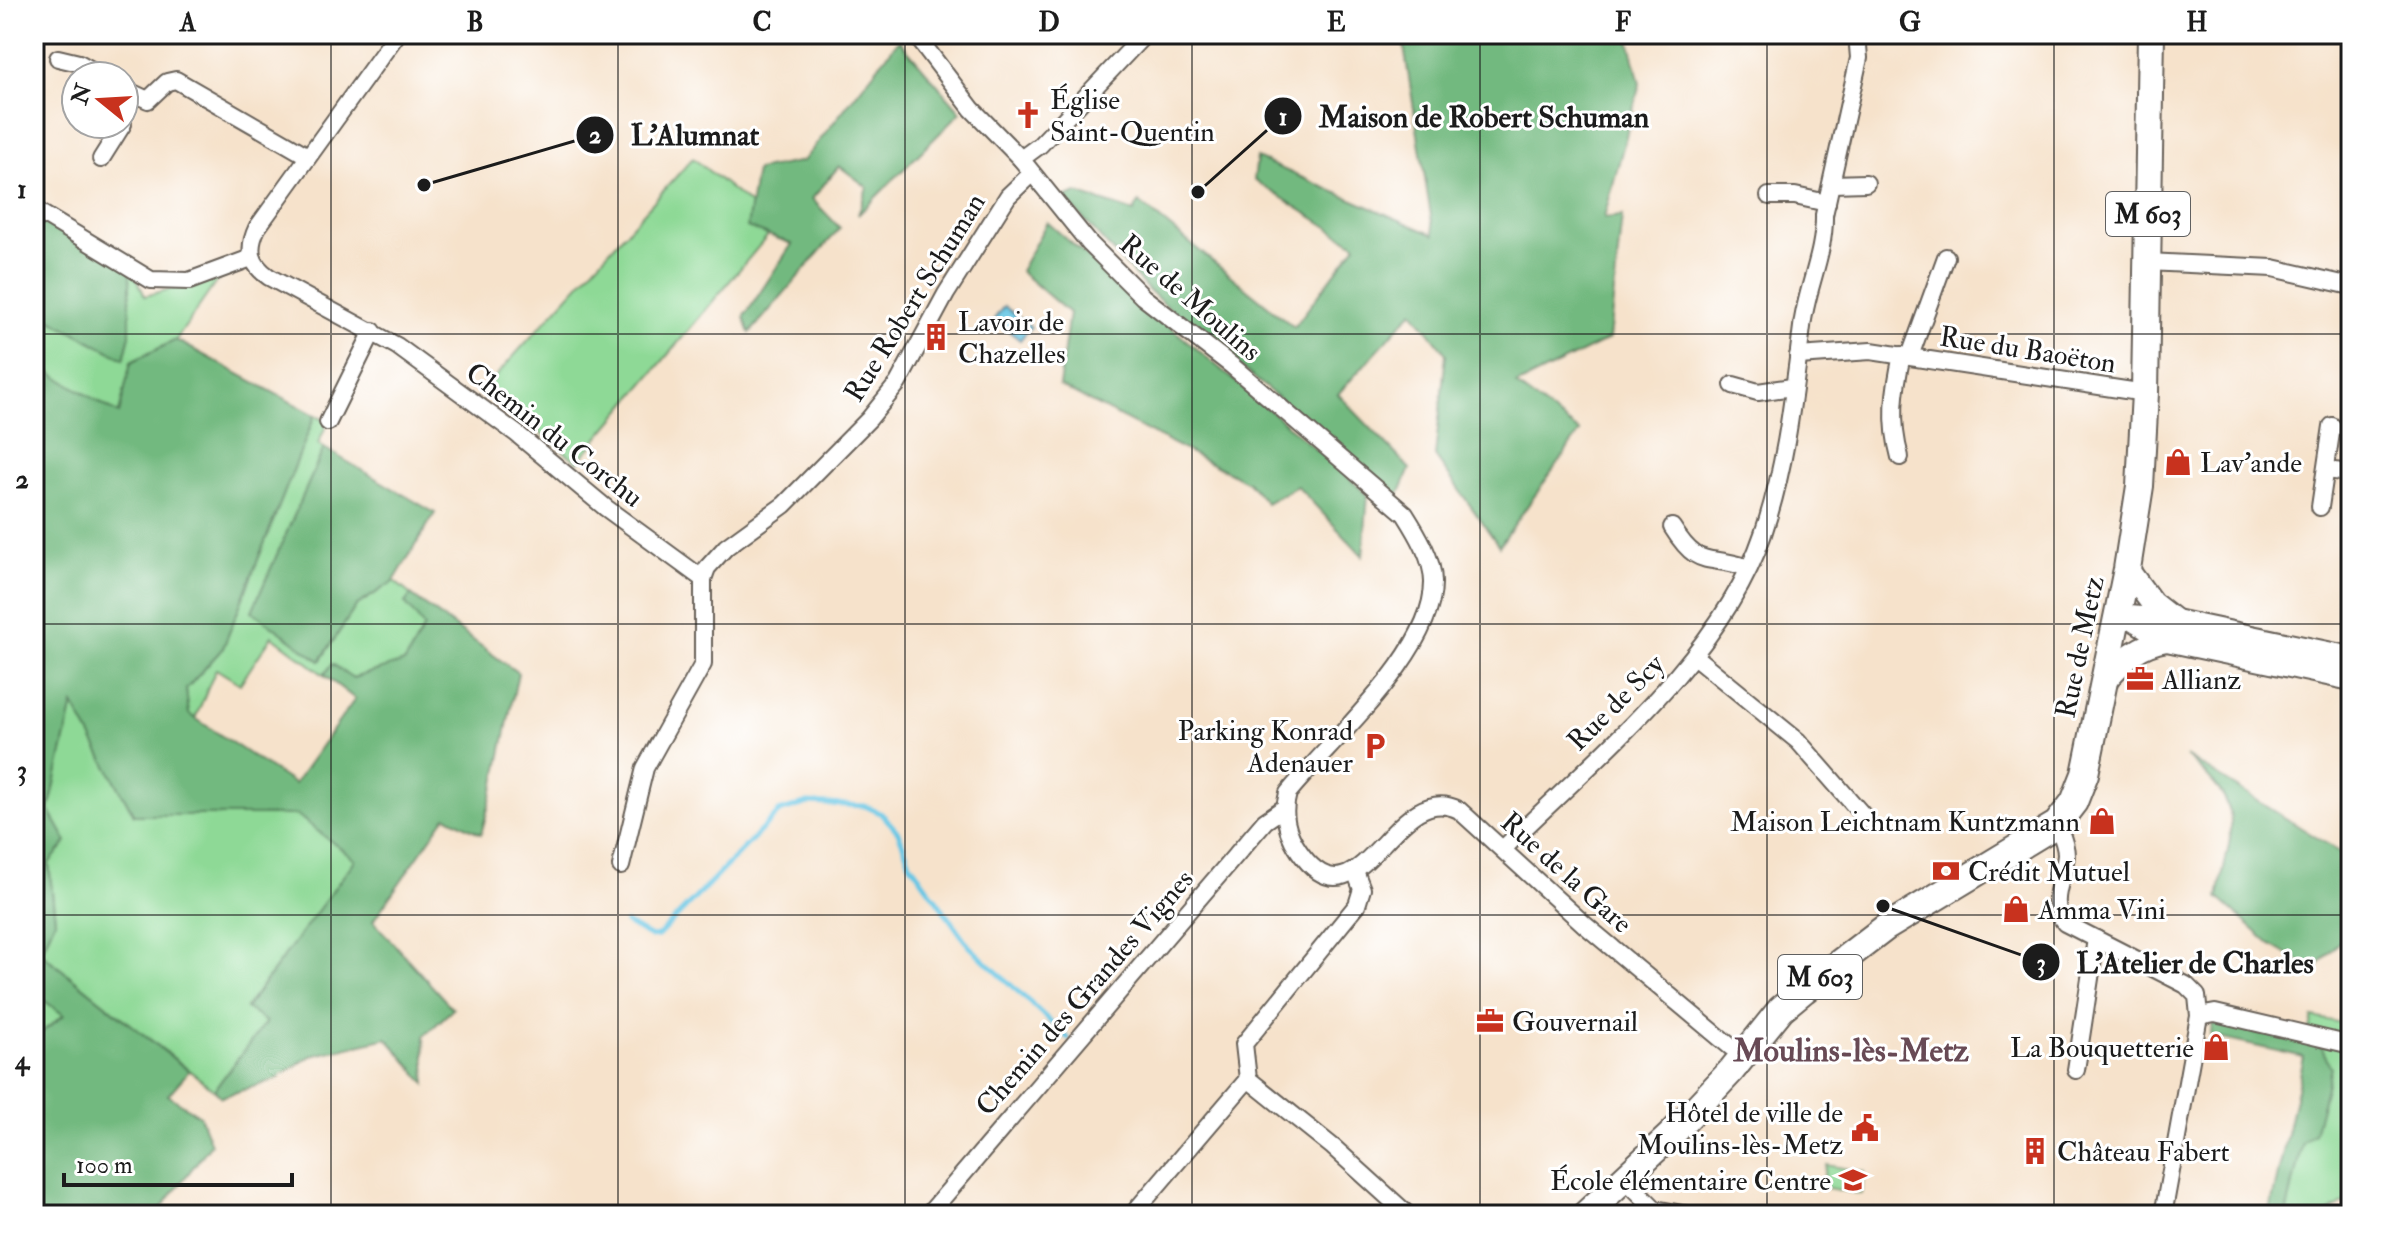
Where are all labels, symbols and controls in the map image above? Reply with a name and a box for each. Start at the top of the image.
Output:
text: A [179,7,197,39]
text: B [466,7,484,39]
text: C [752,7,772,39]
text: D [1038,7,1060,39]
text: E [1327,7,1346,39]
text: F [1615,7,1632,39]
text: G [1899,7,1921,39]
text: H [2186,7,2208,39]
north arrow [60,60,140,140]
text: N [65,80,98,109]
place label: Église Saint-Quentin [1050,83,1215,150]
callout: Maison de Robert Schuman [1263,89,1665,143]
text: Maison de Robert Schuman [1318,99,1650,136]
church icon: Église Saint-Quentin [1013,100,1043,130]
text: 1 [1279,102,1287,133]
callout: L'Alumnat [575,108,776,162]
text: L'Alumnat [631,117,760,154]
text: 2 [589,120,601,151]
text: 1 [17,174,27,206]
street label: Rue Robert Schuman [837,187,994,409]
road number: M 603 [2106,192,2190,236]
street label: Rue de Moulins [1112,227,1268,369]
place label: Lavoir de Chazelles [958,305,1066,372]
street label: Rue du Baoëton [1937,319,2118,382]
building icon: Lavoir de Chazelles [921,322,951,352]
street label: Chemin du Corchu [459,355,650,515]
place label: Lav'ande [2200,446,2302,481]
shop icon: Lav'ande [2163,447,2193,477]
text: 2 [15,464,29,496]
street label: Rue de Metz [2048,573,2113,721]
street label: Rue de Scy [1560,647,1672,759]
place label: Allianz [2161,663,2242,698]
office icon: Allianz [2125,664,2155,694]
place label: Parking Konrad Adenauer [1178,714,1354,781]
parking icon: Parking Konrad Adenauer [1360,731,1390,761]
text: 3 [17,755,27,787]
street label: Rue de la Gare [1493,805,1639,941]
place label: Maison Leichtnam Kuntzmann [1730,805,2080,840]
shop icon: Maison Leichtnam Kuntzmann [2087,806,2117,836]
place label: Crédit Mutuel [1968,855,2130,890]
bank icon: Crédit Mutuel [1931,856,1961,886]
street label: Chemin des Grandes Vignes [969,863,1202,1123]
place label: Amma Vini [2037,893,2166,928]
shop icon: Amma Vini [2001,894,2031,924]
callout: L'Atelier de Charles [2021,935,2330,989]
text: L'Atelier de Charles [2076,945,2314,982]
text: 3 [2036,948,2046,979]
road number: M 603 [1778,955,1862,999]
place label: Gouvernail [1512,1005,1638,1040]
office icon: Gouvernail [1475,1006,1505,1036]
district label: Moulins-lès-Metz [1732,1031,1969,1071]
place label: La Bouquetterie [2010,1031,2194,1066]
shop icon: La Bouquetterie [2201,1032,2231,1062]
text: 4 [14,1045,31,1077]
place label: Hôtel de ville de Moulins-lès-Metz [1637,1096,1843,1163]
public building icon: Hôtel de ville de Moulins-lès-Metz [1850,1113,1880,1143]
place label: Château Fabert [2057,1135,2230,1170]
building icon: Château Fabert [2020,1136,2050,1166]
scale bar [64,1137,292,1187]
text: 100 m [76,1150,133,1181]
place label: École élémentaire Centre [1550,1164,1831,1199]
school or university icon: École élémentaire Centre [1838,1165,1868,1195]

